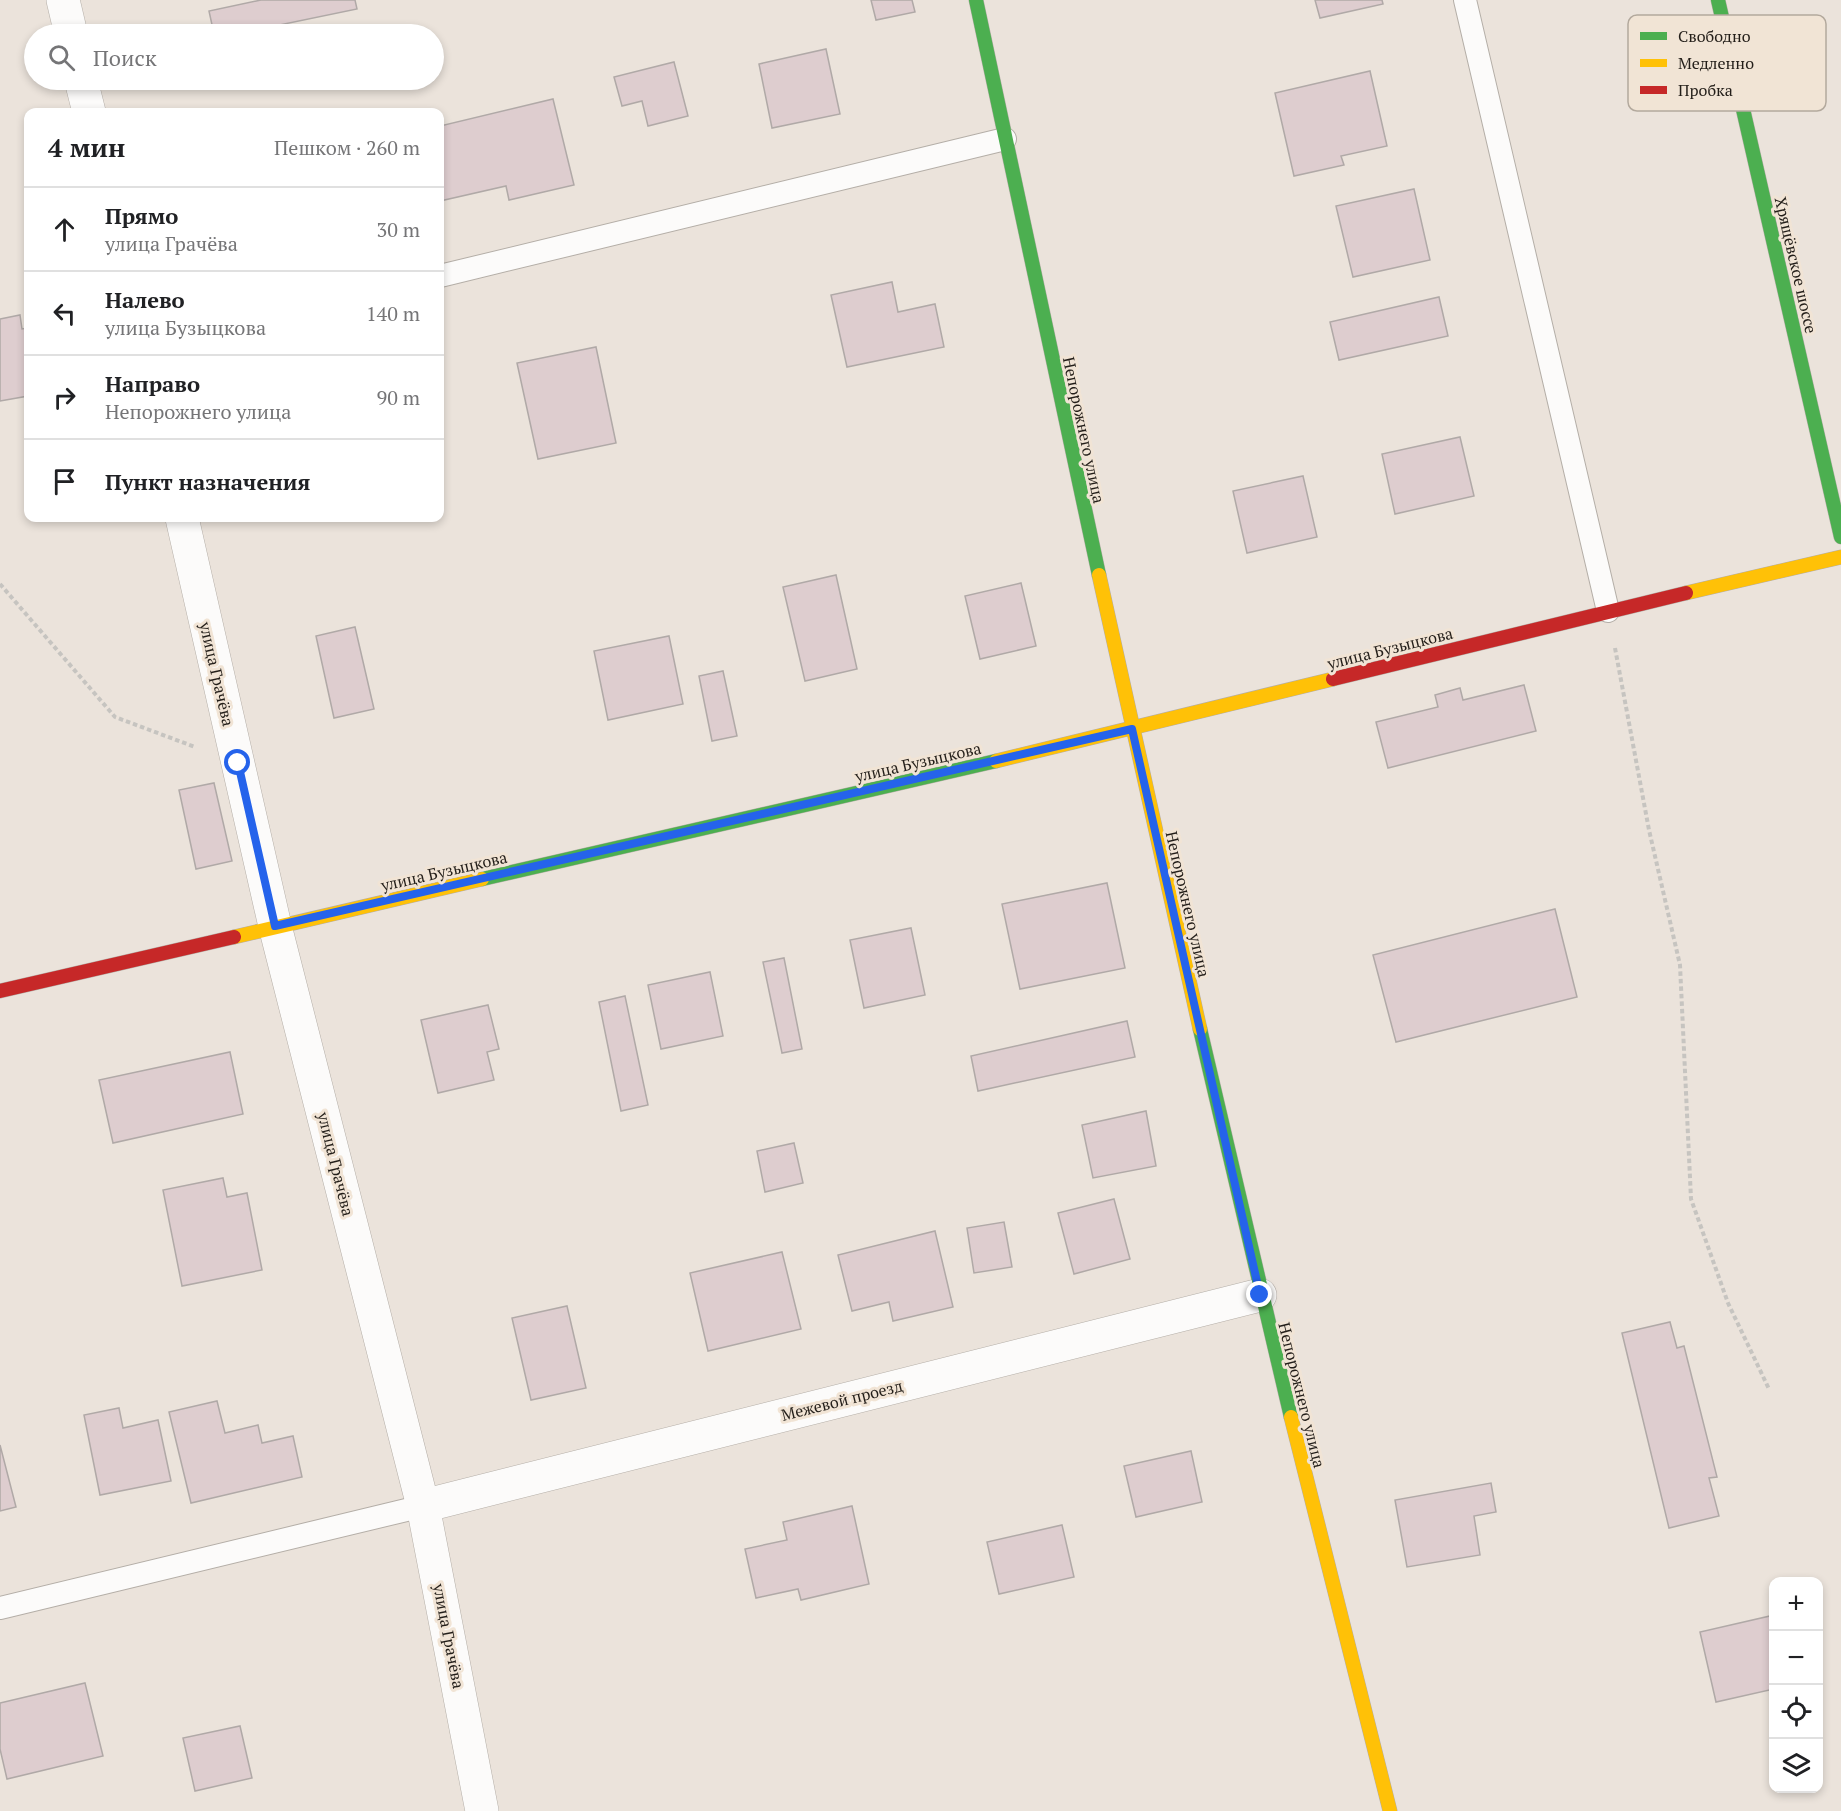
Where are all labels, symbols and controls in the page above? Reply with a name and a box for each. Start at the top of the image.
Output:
legend [1628,15,1826,111]
search box [24,24,444,90]
text: Свободно [1678,25,1751,47]
icon: search [45,41,78,74]
text: Поиск [93,43,157,72]
text: Медленно [1678,52,1754,74]
text: Пробка [1678,79,1733,101]
text: 4 мин [48,130,125,164]
text: Пешком · 260 m [274,134,420,161]
street label: Хрящёвское шоссе [1770,195,1822,335]
text: Прямо [105,201,178,230]
icon: ahead [48,213,81,246]
text: 30 m [377,216,420,243]
text: улица Грачёва [105,230,238,257]
text: Налево [105,285,185,314]
icon: left [48,297,81,330]
text: 140 m [366,300,420,327]
text: улица Бузыцкова [105,314,266,341]
street label: Непорожнего улица [1058,355,1110,505]
text: Направо [105,369,200,398]
icon: right [48,381,81,414]
text: 90 m [377,384,420,411]
text: Непорожнего улица [105,398,291,425]
icon: arrive [48,465,81,498]
text: Пункт назначения [105,467,310,496]
street label: улица Грачёва [194,619,240,728]
street label: улица Бузыцкова [1324,622,1455,675]
street label: улица Бузыцкова [852,737,983,787]
route start [224,749,250,775]
street label: Непорожнего улица [1161,829,1215,979]
street label: улица Бузыцкова [378,846,509,896]
street label: улица Грачёва [312,1109,360,1218]
route end [1246,1281,1272,1307]
street label: Непорожнего улица [1273,1320,1331,1470]
street label: Межевой проезд [779,1374,905,1426]
map controls [1769,1577,1823,1793]
button: + [1769,1577,1823,1631]
street label: улица Грачёва [428,1581,470,1690]
button: − [1769,1631,1823,1685]
button: locate [1769,1685,1823,1739]
button: layers [1769,1739,1823,1793]

